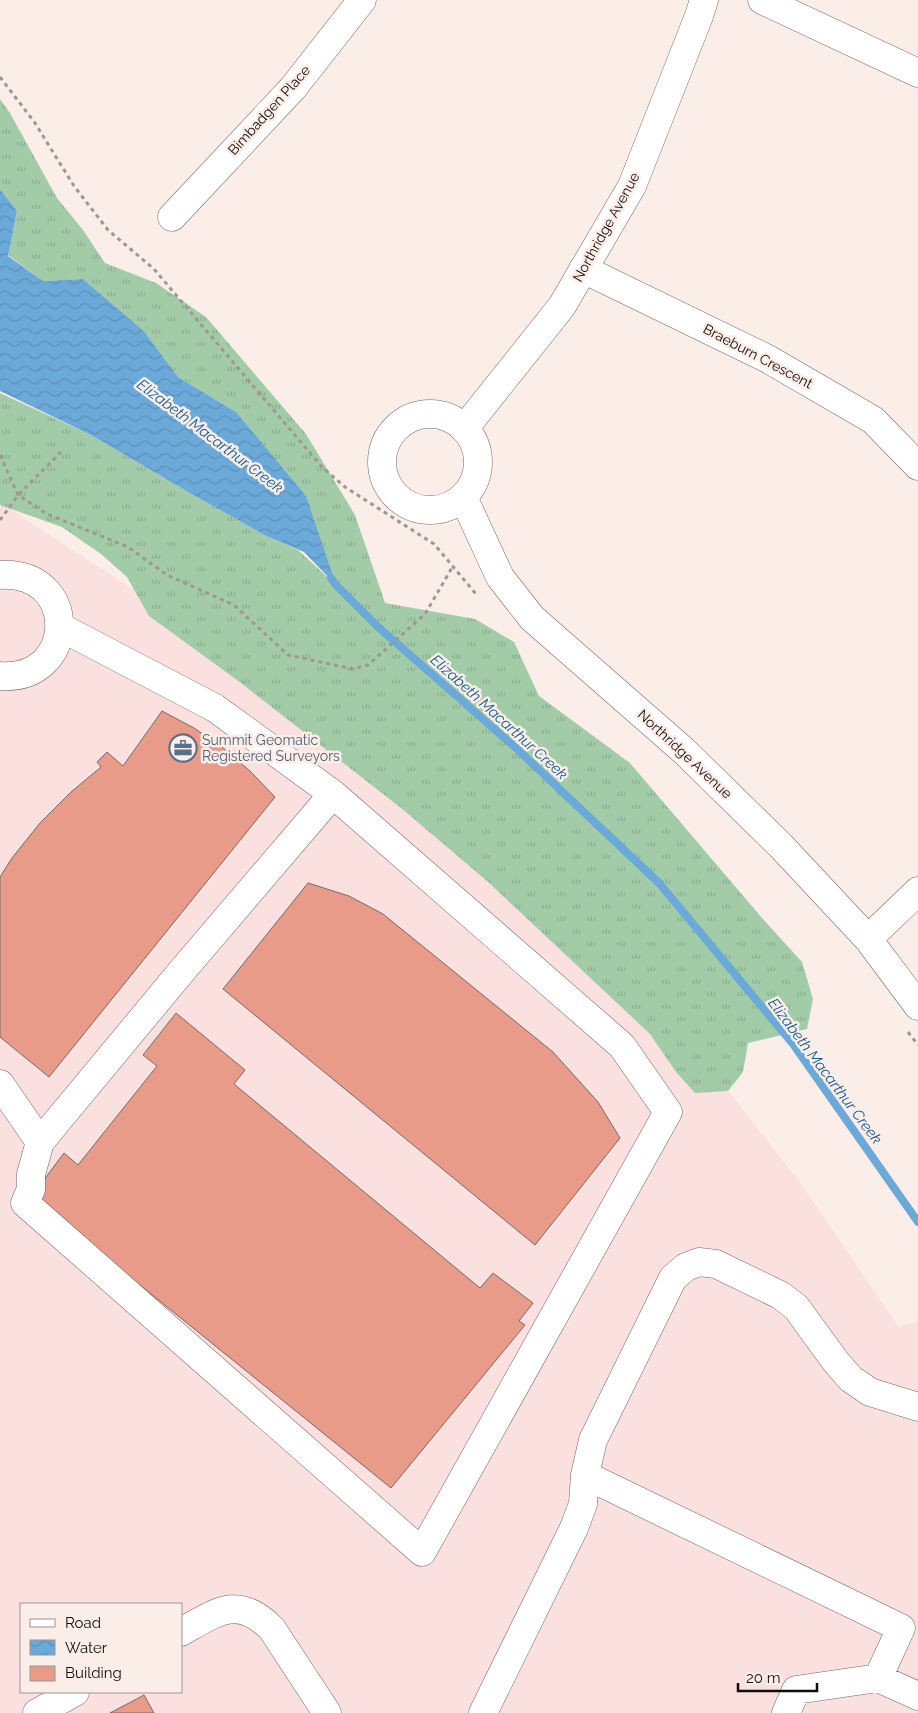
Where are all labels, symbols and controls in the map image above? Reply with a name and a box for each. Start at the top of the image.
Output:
street label: Bimbadgen Place [225,62,313,158]
street label: Northridge Avenue [569,170,643,284]
street label: Braeburn Crescent [701,320,816,392]
water label: Elizabeth Macarthur Creek [133,375,287,497]
water label: Elizabeth Macarthur Creek [427,651,571,783]
street label: Northridge Avenue [635,706,735,802]
place label: Summit Geomatic Registered Surveyors [202,732,340,764]
office icon: Summit Geomatic Registered Surveyors [168,733,198,763]
water label: Elizabeth Macarthur Creek [764,994,886,1148]
legend [20,1603,182,1693]
text: Road [65,1614,101,1632]
text: Water [65,1639,108,1657]
scale bar [738,1660,817,1692]
text: Building [65,1664,122,1682]
text: 20 m [746,1669,781,1687]

